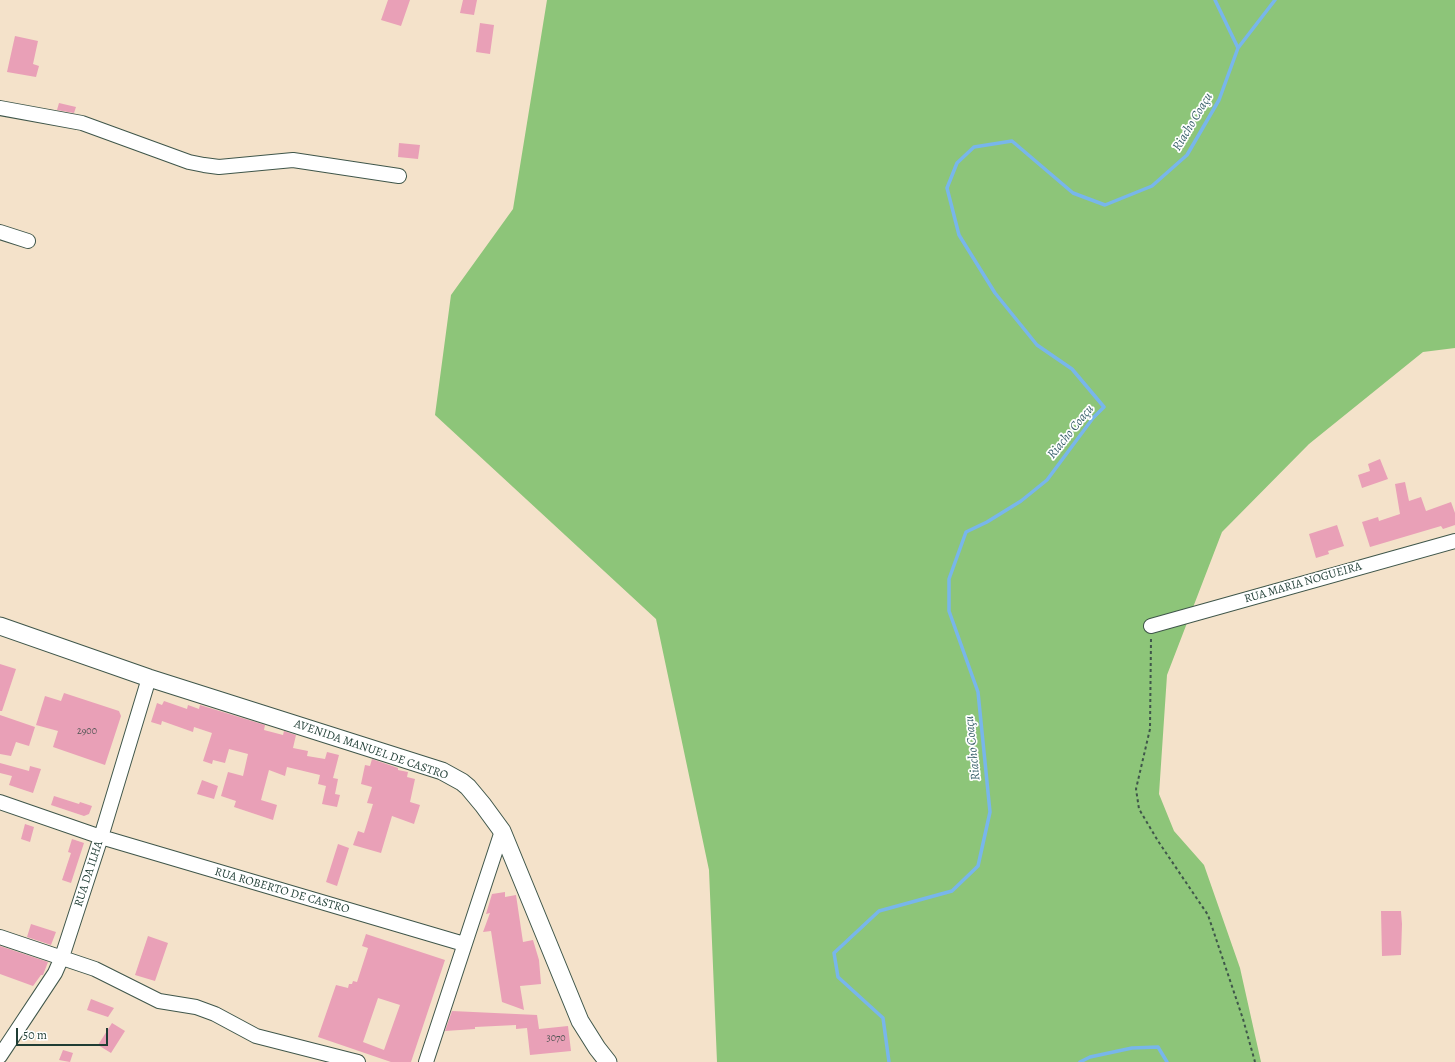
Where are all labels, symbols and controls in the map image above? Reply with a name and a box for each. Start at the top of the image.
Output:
water label: Riacho Coaçu [1170,90,1216,154]
water label: Riacho Coaçu [1045,402,1097,462]
street label: RUA MARIA NOGUEIRA [1243,559,1363,607]
water label: Riacho Coaçu [962,715,984,781]
street label: AVENIDA MANUEL DE CASTRO [292,717,450,783]
house number: 2900 [77,726,97,738]
street label: RUA DA ILHA [72,839,106,909]
street label: RUA ROBERTO DE CASTRO [213,865,351,917]
scale bar [18,1020,110,1046]
text: 50 m [23,1027,47,1043]
house number: 3070 [546,1033,566,1045]

